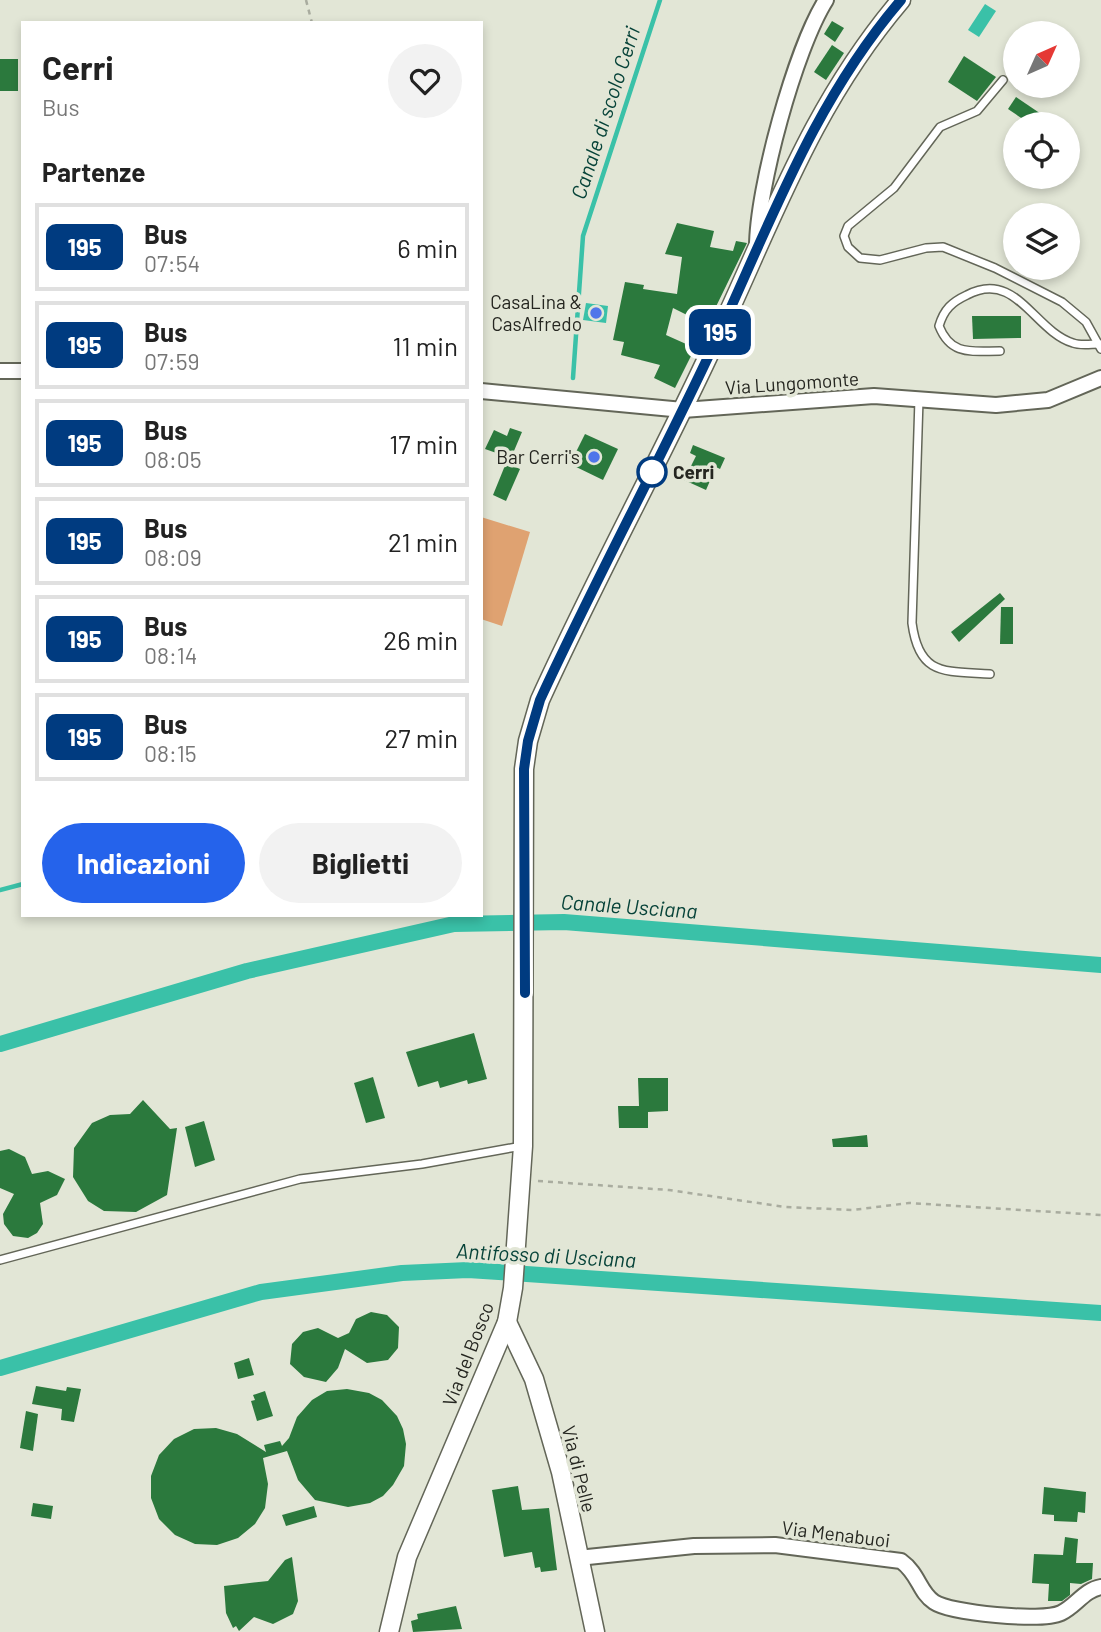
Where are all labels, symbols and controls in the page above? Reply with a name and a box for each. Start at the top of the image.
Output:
north arrow [1003,21,1080,98]
map controls [1003,21,1080,280]
water label: Canale di scolo Cerri [565,22,645,202]
button: heart [388,44,462,118]
text: Cerri [42,47,114,87]
text: Bus [42,93,80,121]
button: locate [1003,112,1080,189]
text: Partenze [42,156,145,187]
button: layers [1003,203,1080,280]
text: Bus [144,218,187,249]
text: 195 [67,232,102,261]
text: 6 min [397,232,458,263]
text: 07:54 [144,249,200,277]
place label: CasaLina & CasAlfredo [490,290,582,335]
marker: CasaLina & CasAlfredo [588,305,604,321]
line badge: 195 [680,309,760,355]
text: Bus [144,316,187,347]
text: 195 [703,317,737,346]
text: 195 [67,330,102,359]
text: 11 min [392,330,458,361]
text: 07:59 [144,347,199,375]
street label: Via Lungomonte [724,366,860,399]
text: Bus [144,414,187,445]
text: 195 [67,428,102,457]
text: 17 min [389,428,458,459]
text: 08:05 [144,445,202,473]
place label: Bar Cerri's [496,445,580,468]
marker: Bar Cerri's [586,449,602,465]
marker: Cerri [637,457,667,487]
place label: Cerri [673,460,714,483]
text: Bus [144,512,187,543]
text: 195 [67,526,102,555]
text: 21 min [388,526,458,557]
text: 08:09 [144,543,202,571]
text: Bus [144,610,187,641]
text: 195 [67,624,102,653]
text: 26 min [383,624,458,655]
text: 08:14 [144,641,198,669]
text: Bus [144,708,187,739]
text: 195 [67,722,102,751]
text: 27 min [384,722,458,753]
text: 08:15 [144,739,197,767]
button: Indicazioni [42,823,245,903]
button: Biglietti [259,823,462,903]
water label: Canale Usciana [560,888,698,923]
water label: Antifosso di Usciana [455,1237,637,1272]
street label: Via del Bosco [437,1298,498,1409]
street label: Via di Pelle [558,1423,601,1515]
street label: Via Menabuoi [781,1515,892,1552]

